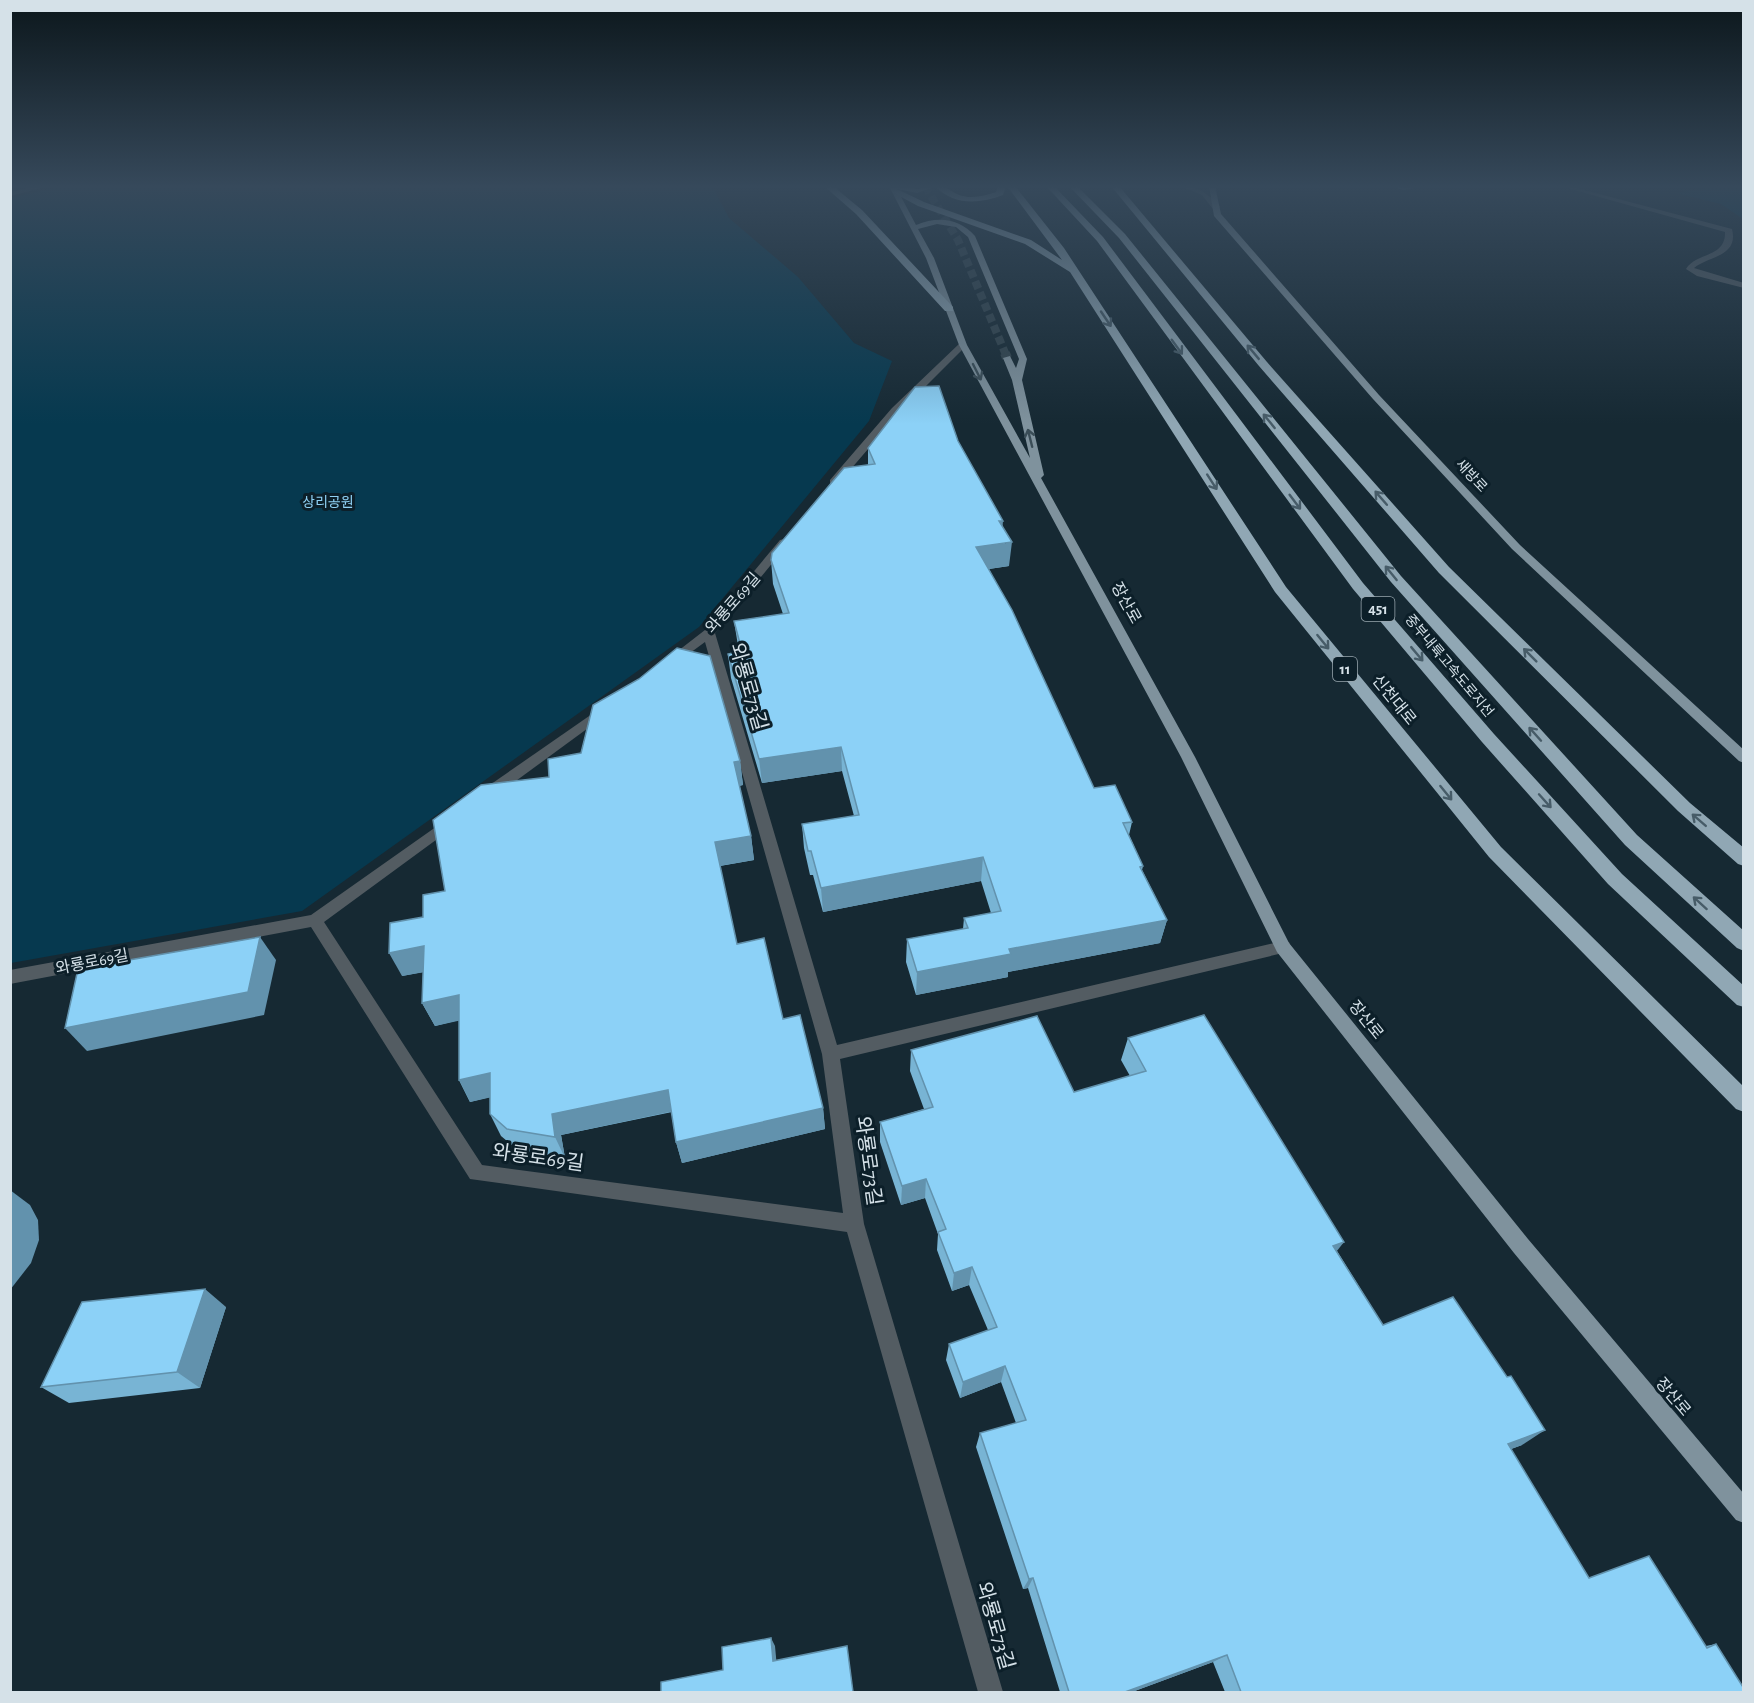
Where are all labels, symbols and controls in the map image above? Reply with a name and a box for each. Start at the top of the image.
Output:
one-way arrow [1099,310,1112,327]
one-way arrow [1171,338,1184,354]
one-way arrow [1246,344,1259,360]
one-way arrow [971,363,983,380]
one-way arrow [1262,413,1275,429]
one-way arrow [1024,429,1036,448]
street label: 새방로 [1453,456,1490,495]
one-way arrow [1206,473,1218,490]
one-way arrow [1374,491,1388,506]
one-way arrow [1288,494,1301,510]
park label: 상리공원 [302,495,354,510]
one-way arrow [1384,566,1398,581]
street label: 와룡로69길 [703,570,763,636]
street label: 장산로 [1108,580,1144,626]
road number: 451 [1362,597,1394,621]
street label: 중부내륙고속도로지선 [1402,612,1497,720]
one-way arrow [1317,634,1330,650]
street label: 와룡로73길 [726,641,771,733]
one-way arrow [1410,646,1423,662]
one-way arrow [1523,647,1537,662]
road number: 11 [1333,657,1357,681]
street label: 신천대로 [1369,671,1420,728]
one-way arrow [1528,726,1542,741]
one-way arrow [1440,785,1453,801]
one-way arrow [1538,793,1552,808]
one-way arrow [1692,813,1707,827]
one-way arrow [1693,896,1708,910]
street label: 와룡로69길 [54,947,130,977]
street label: 장산로 [1346,998,1386,1042]
street label: 와룡로73길 [852,1115,885,1207]
street label: 와룡로69길 [491,1141,585,1174]
street label: 장산로 [1653,1375,1693,1419]
street label: 와룡로73길 [973,1580,1018,1672]

